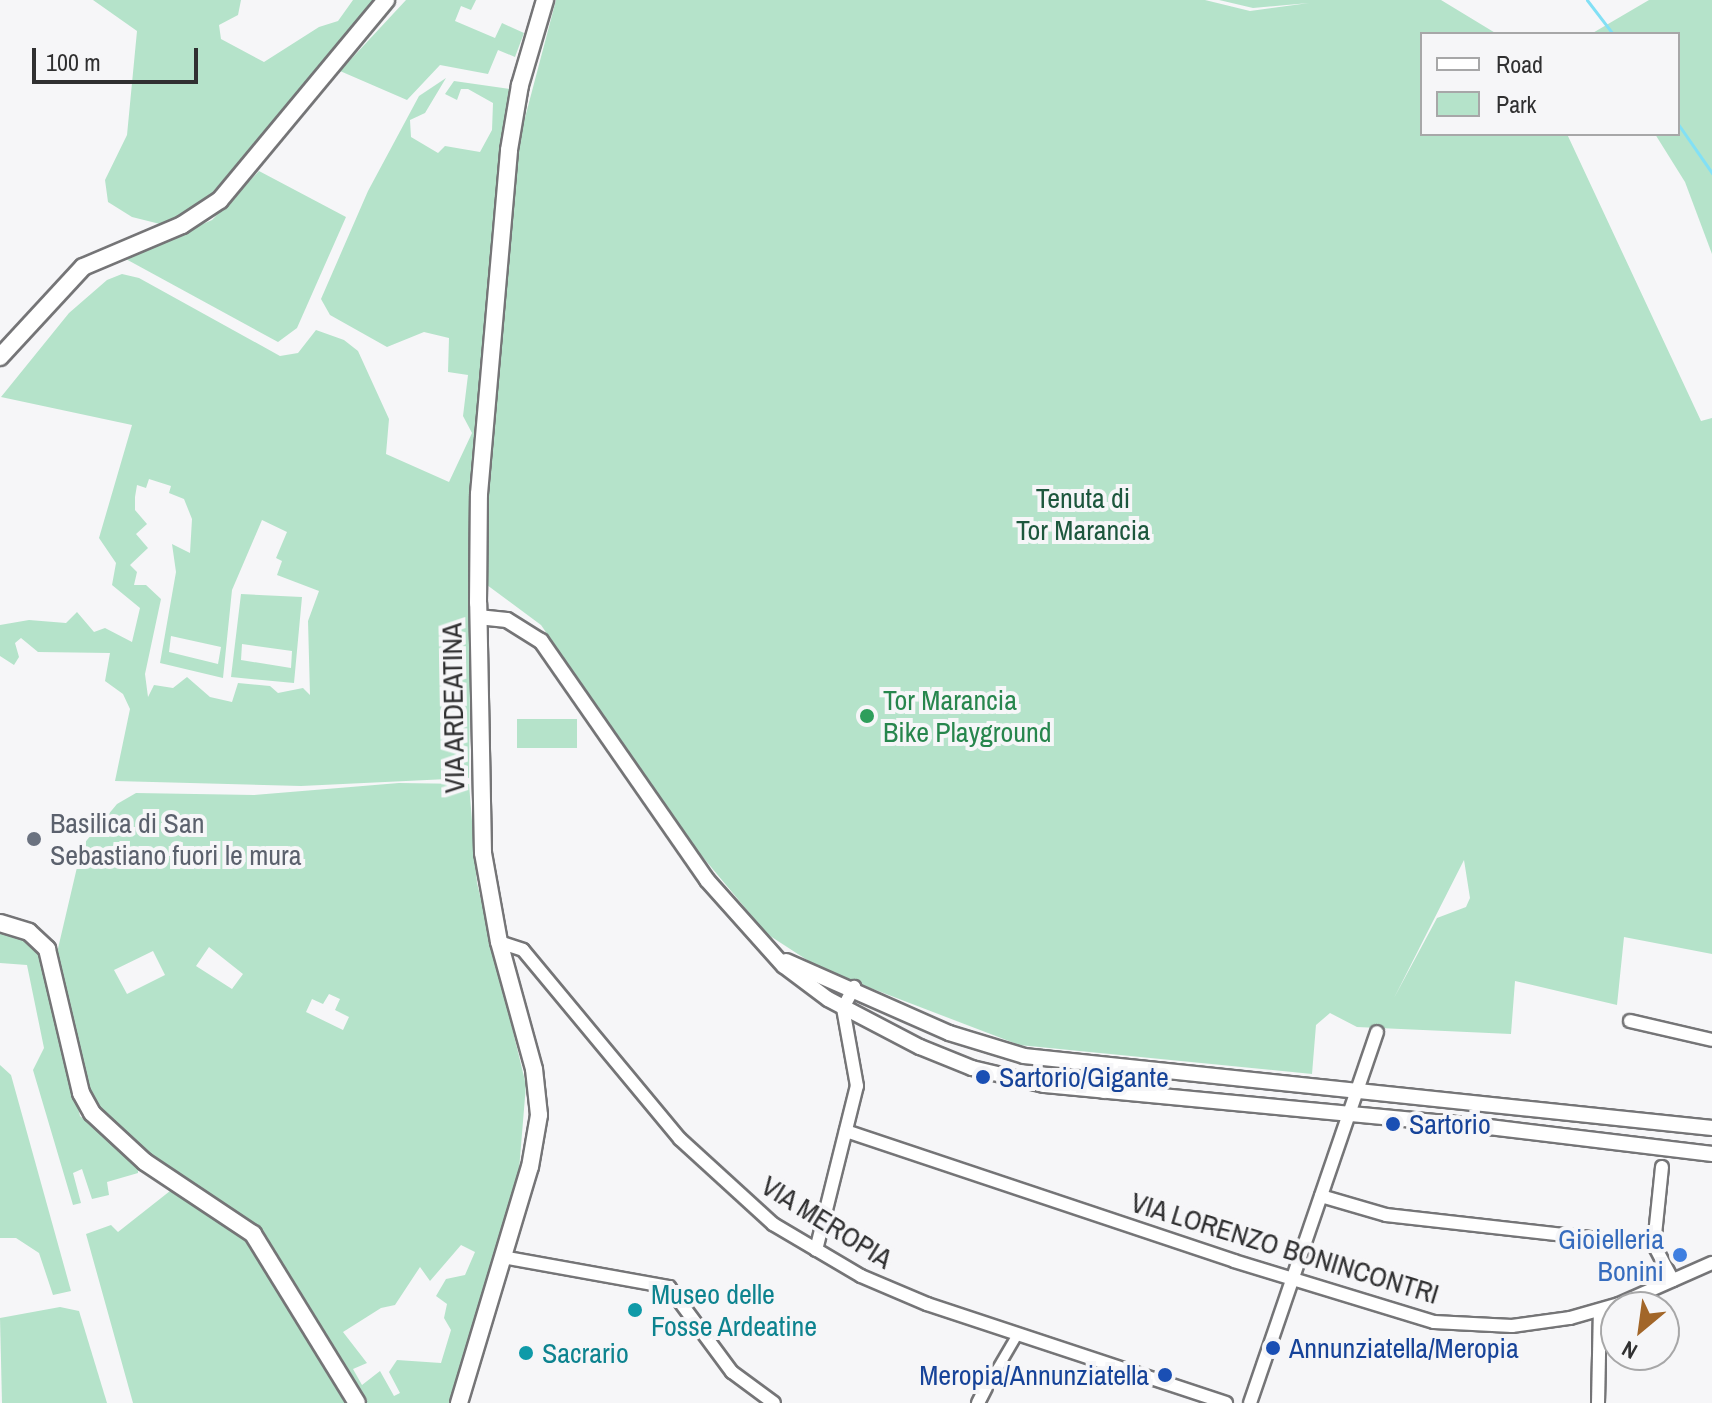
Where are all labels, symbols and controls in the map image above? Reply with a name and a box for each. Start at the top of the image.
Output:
scale bar [36,32,202,82]
legend [1420,32,1680,136]
text: 100 m [46,46,101,78]
text: Road [1496,48,1543,80]
text: Park [1496,88,1536,120]
park label: Tenuta di Tor Marancia [1016,481,1150,547]
street label: VIA ARDEATINA [435,621,471,795]
place label: Tor Marancia Bike Playground [883,683,1051,749]
marker: Tor Marancia Bike Playground [858,707,876,725]
place label: Basilica di San Sebastiano fuori le mura [50,806,301,872]
marker: Basilica di San Sebastiano fuori le mura [25,830,43,848]
place label: Sartorio/Gigante [999,1060,1169,1094]
marker: Sartorio/Gigante [974,1068,992,1086]
place label: Sartorio [1409,1107,1491,1141]
marker: Sartorio [1384,1115,1402,1133]
street label: VIA MEROPIA [755,1168,899,1276]
street label: VIA LORENZO BONINCONTRI [1126,1185,1444,1311]
place label: Gioielleria Bonini [1558,1222,1664,1288]
marker: Gioielleria Bonini [1671,1246,1689,1264]
place label: Museo delle Fosse Ardeatine [651,1277,818,1343]
north arrow [1600,1291,1680,1371]
marker: Museo delle Fosse Ardeatine [626,1301,644,1319]
place label: Annunziatella/Meropia [1289,1331,1519,1365]
text: N [1616,1334,1642,1367]
place label: Sacrario [542,1336,629,1370]
marker: Annunziatella/Meropia [1264,1339,1282,1357]
marker: Sacrario [517,1344,535,1362]
place label: Meropia/Annunziatella [919,1358,1149,1392]
marker: Meropia/Annunziatella [1156,1366,1174,1384]

